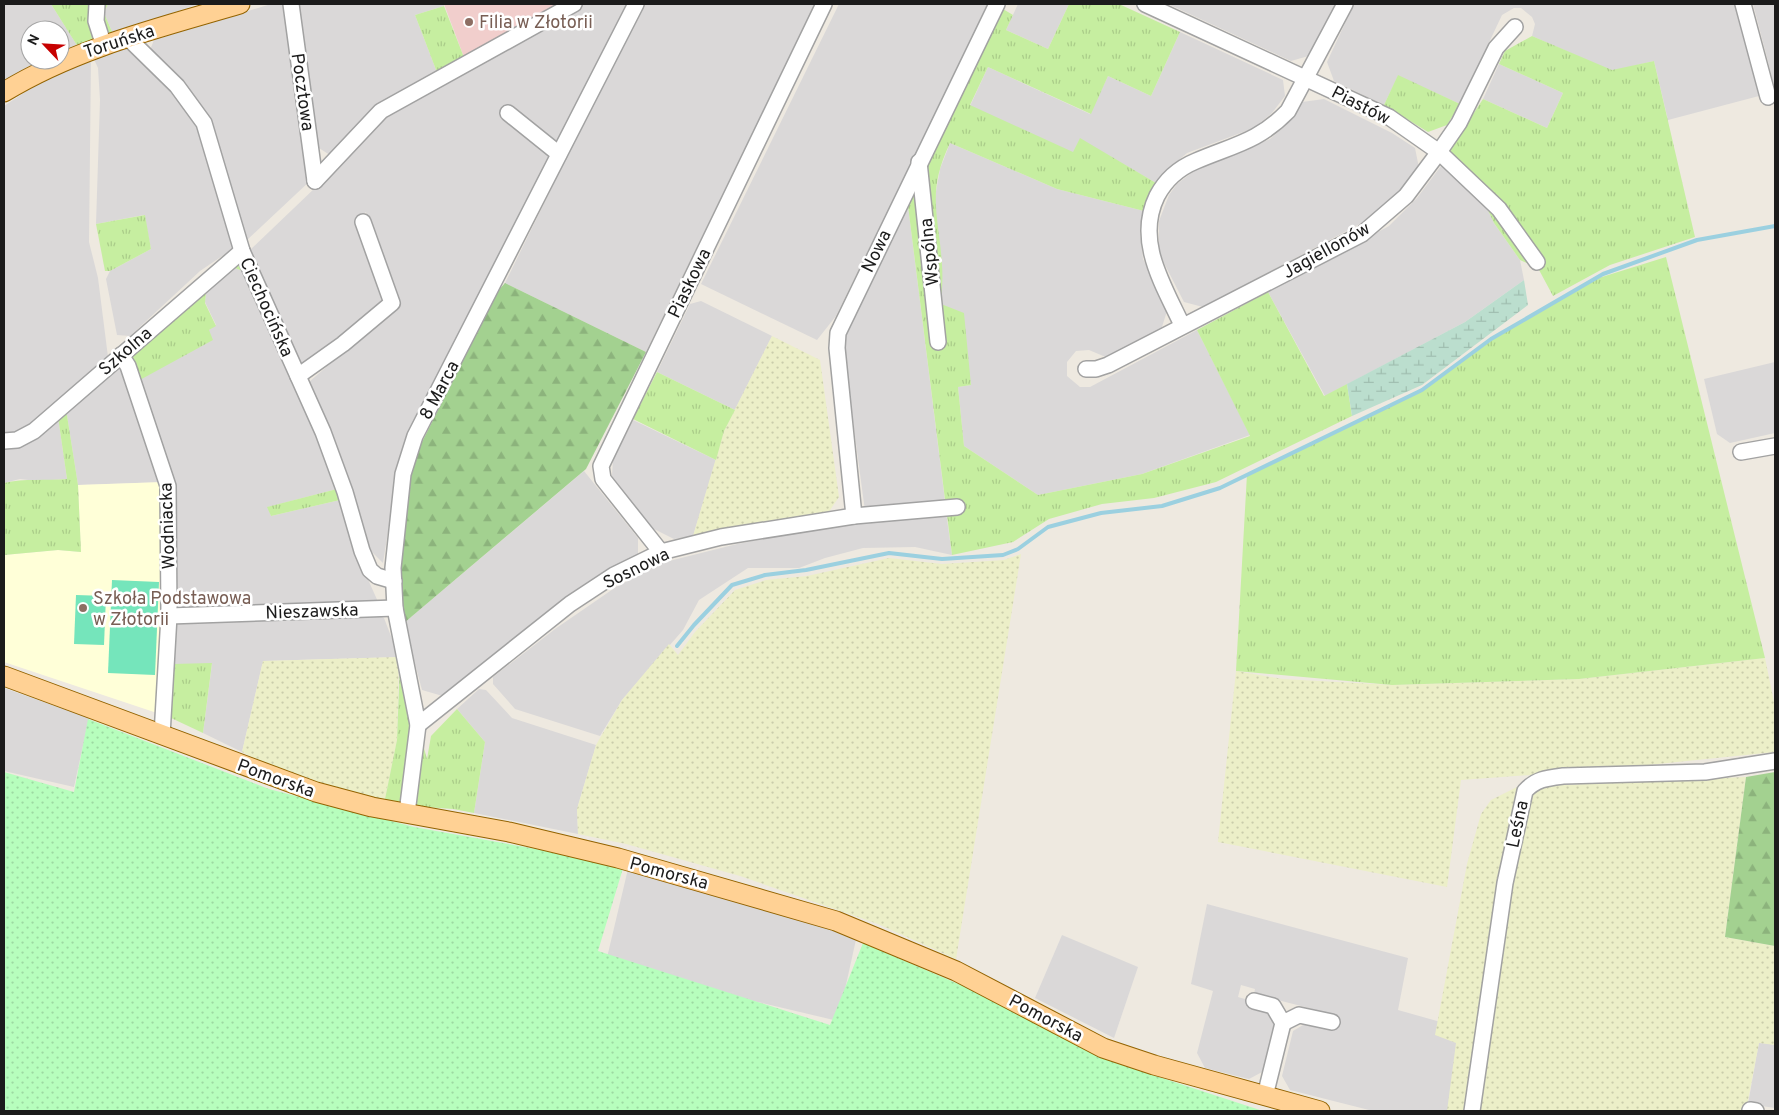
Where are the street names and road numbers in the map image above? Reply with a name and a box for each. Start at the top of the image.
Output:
street label: Toruńska [81,20,158,65]
street label: Pocztowa [285,52,318,133]
street label: Piastów [1327,82,1394,131]
street label: Wspólna [915,217,945,287]
street label: Jagiellonów [1279,218,1375,285]
street label: Nowa [857,226,898,277]
street label: Piaskowa [664,245,717,322]
street label: Ciechocińska [233,254,298,361]
street label: Szkolna [95,323,157,382]
street label: 8 Marca [415,357,465,424]
street label: Wodniacka [155,482,182,570]
street label: Sosnowa [600,543,674,595]
street label: Nieszawska [265,599,359,626]
street label: Pomorska [234,755,317,804]
street label: Leśna [1502,798,1535,850]
street label: Pomorska [627,853,711,896]
street label: Pomorska [1004,990,1086,1048]

